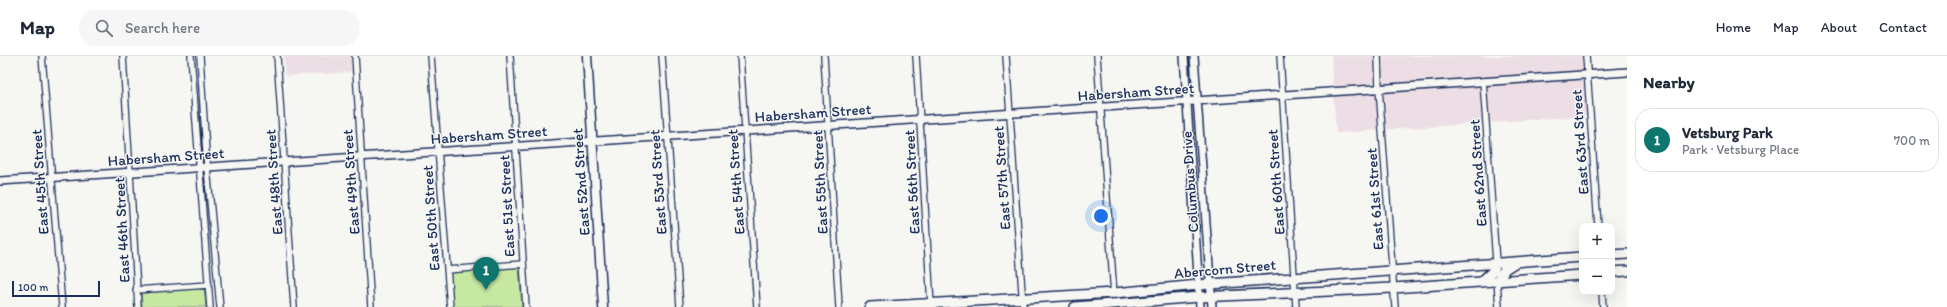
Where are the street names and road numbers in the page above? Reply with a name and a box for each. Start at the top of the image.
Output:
street label: Habersham Street [1077,79,1195,105]
street label: East 63rd Street [1567,88,1593,195]
street label: Habersham Street [754,100,872,126]
street label: East 62nd Street [1465,118,1491,227]
street label: Habersham Street [430,122,548,148]
street label: East 57th Street [989,125,1015,231]
street label: East 52nd Street [568,127,594,236]
street label: East 45th Street [27,128,53,235]
street label: East 48th Street [261,128,287,235]
street label: East 49th Street [338,128,364,235]
street label: East 53rd Street [645,128,671,235]
street label: East 54th Street [723,128,749,235]
street label: East 60th Street [1263,128,1289,235]
street label: East 55th Street [808,129,832,235]
street label: East 56th Street [900,129,924,235]
street label: Columbus Drive [1177,131,1203,233]
street label: Habersham Street [107,144,225,170]
street label: East 61st Street [1362,147,1388,251]
street label: East 51st Street [495,154,519,258]
street label: East 50th Street [418,164,444,271]
street label: East 46th Street [110,176,134,283]
street label: Abercorn Street [1173,256,1277,282]

